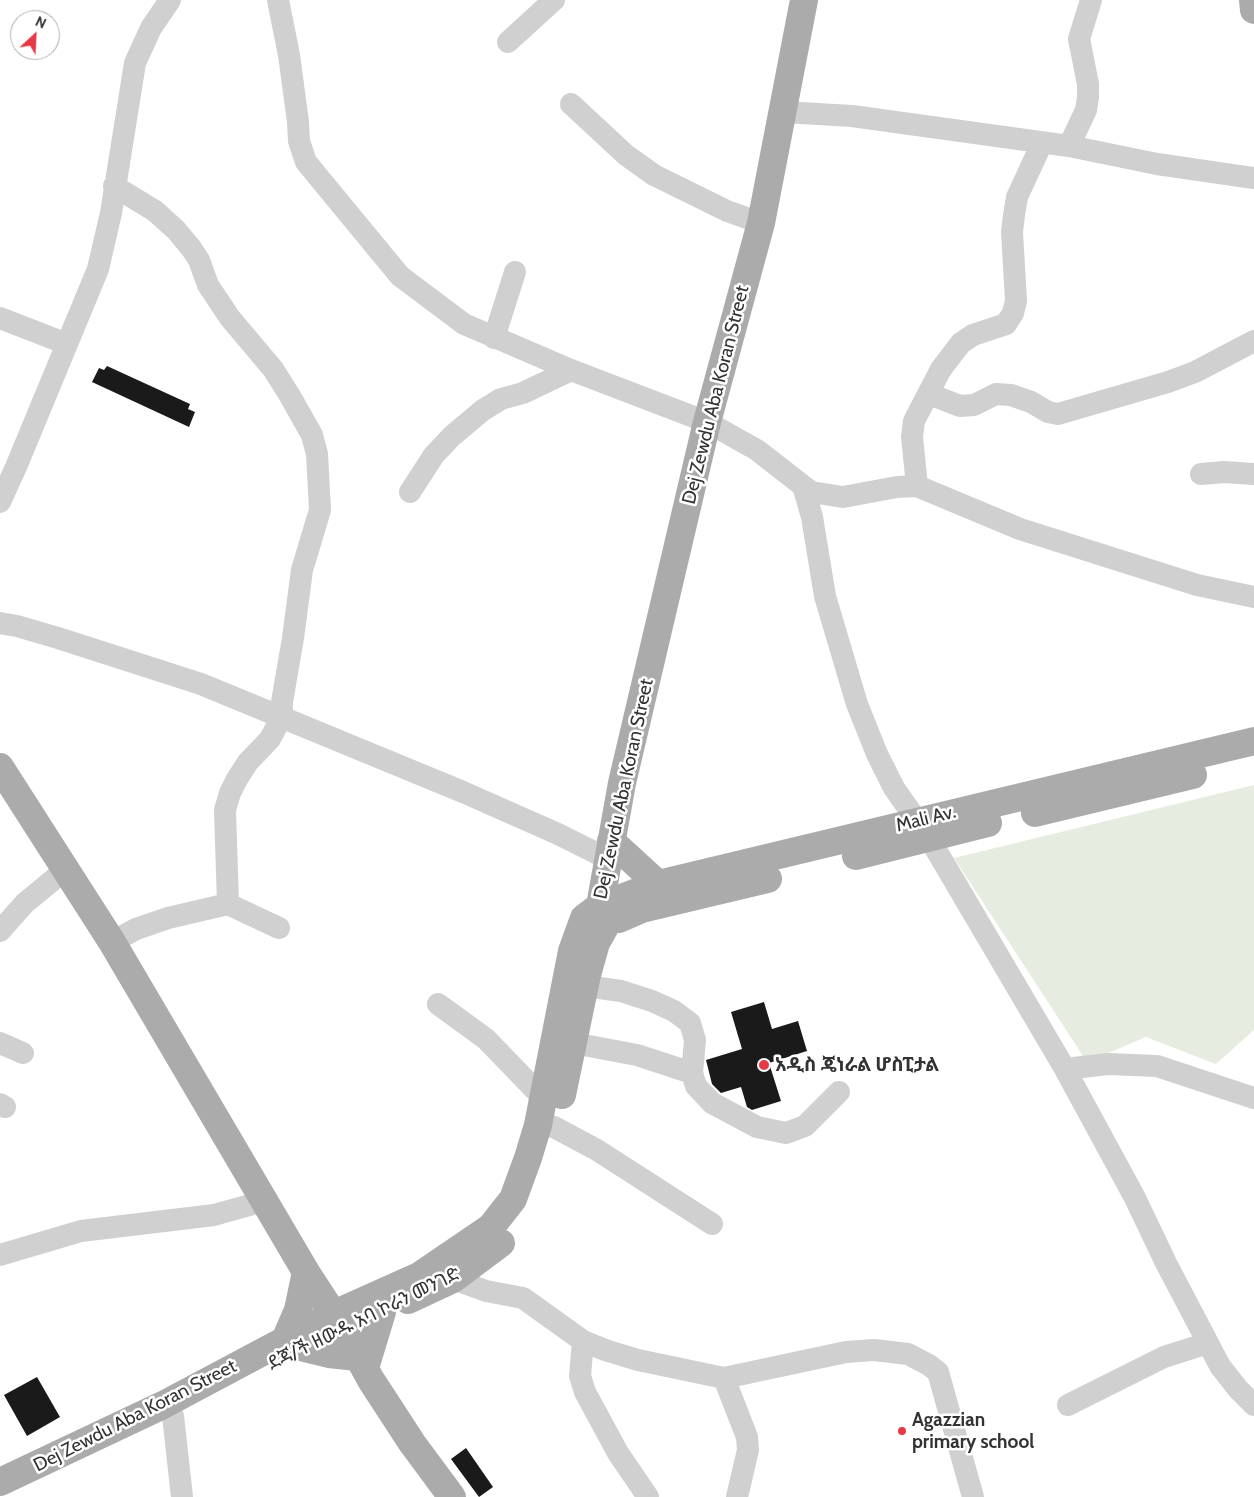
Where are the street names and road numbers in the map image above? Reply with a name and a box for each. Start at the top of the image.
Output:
street label: Dej Zewdu Aba Koran Street [678,283,754,507]
street label: Dej Zewdu Aba Koran Street [589,677,659,901]
street label: Mali Av. [894,801,958,837]
street label: ደጃ/ች ዘውዱ አባ ኮራን መንገድ [264,1262,464,1376]
street label: Dej Zewdu Aba Koran Street [30,1355,240,1477]

